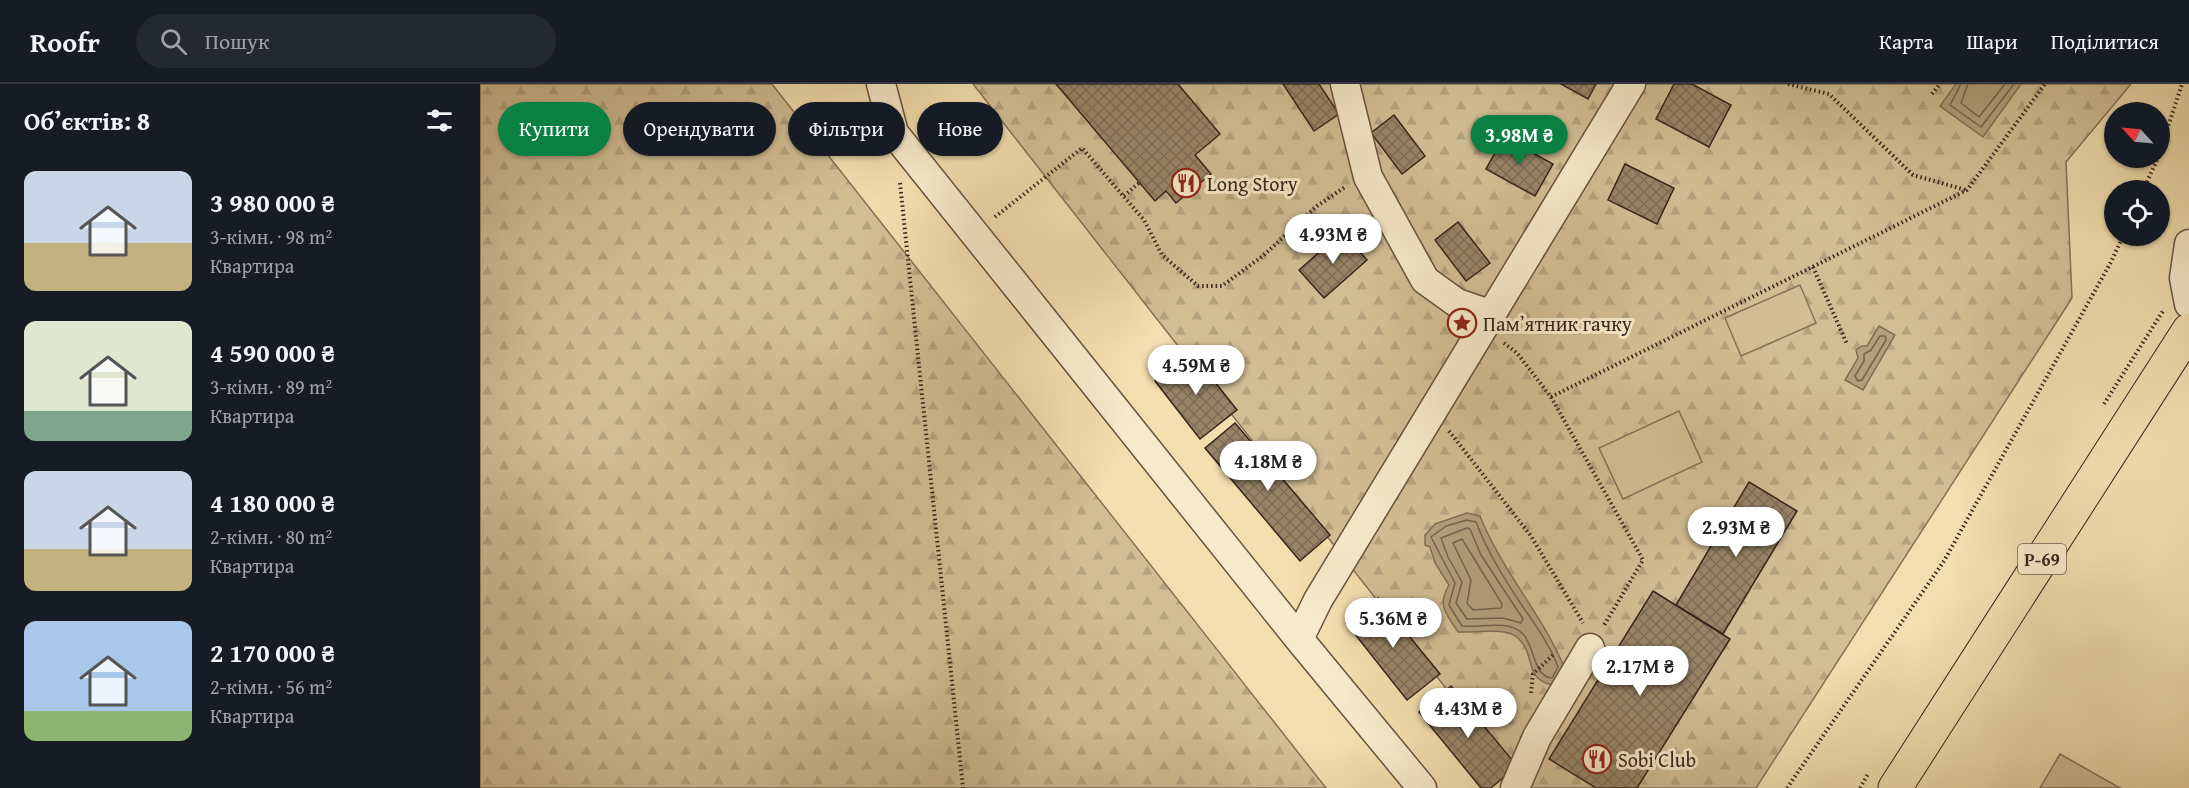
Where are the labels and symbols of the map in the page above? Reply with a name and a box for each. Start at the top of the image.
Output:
north arrow [2104,102,2170,168]
pin: 3.98M ₴ [1464,115,1574,166]
restaurant icon: Long Story [1170,167,1202,199]
place label: Long Story [1207,169,1298,198]
pin: 4.93M ₴ [1278,214,1388,265]
place icon: Памʼятник гачку [1446,307,1478,339]
place label: Памʼятник гачку [1483,309,1632,338]
pin: 4.59M ₴ [1141,345,1251,396]
pin: 4.18M ₴ [1213,441,1323,492]
pin: 2.93M ₴ [1681,507,1791,558]
road number: Р-69 [2018,544,2066,574]
pin: 5.36M ₴ [1338,598,1448,649]
pin: 2.17M ₴ [1585,646,1695,697]
pin: 4.43M ₴ [1413,688,1523,739]
restaurant icon: Sobi Club [1581,743,1613,775]
place label: Sobi Club [1618,745,1696,774]

